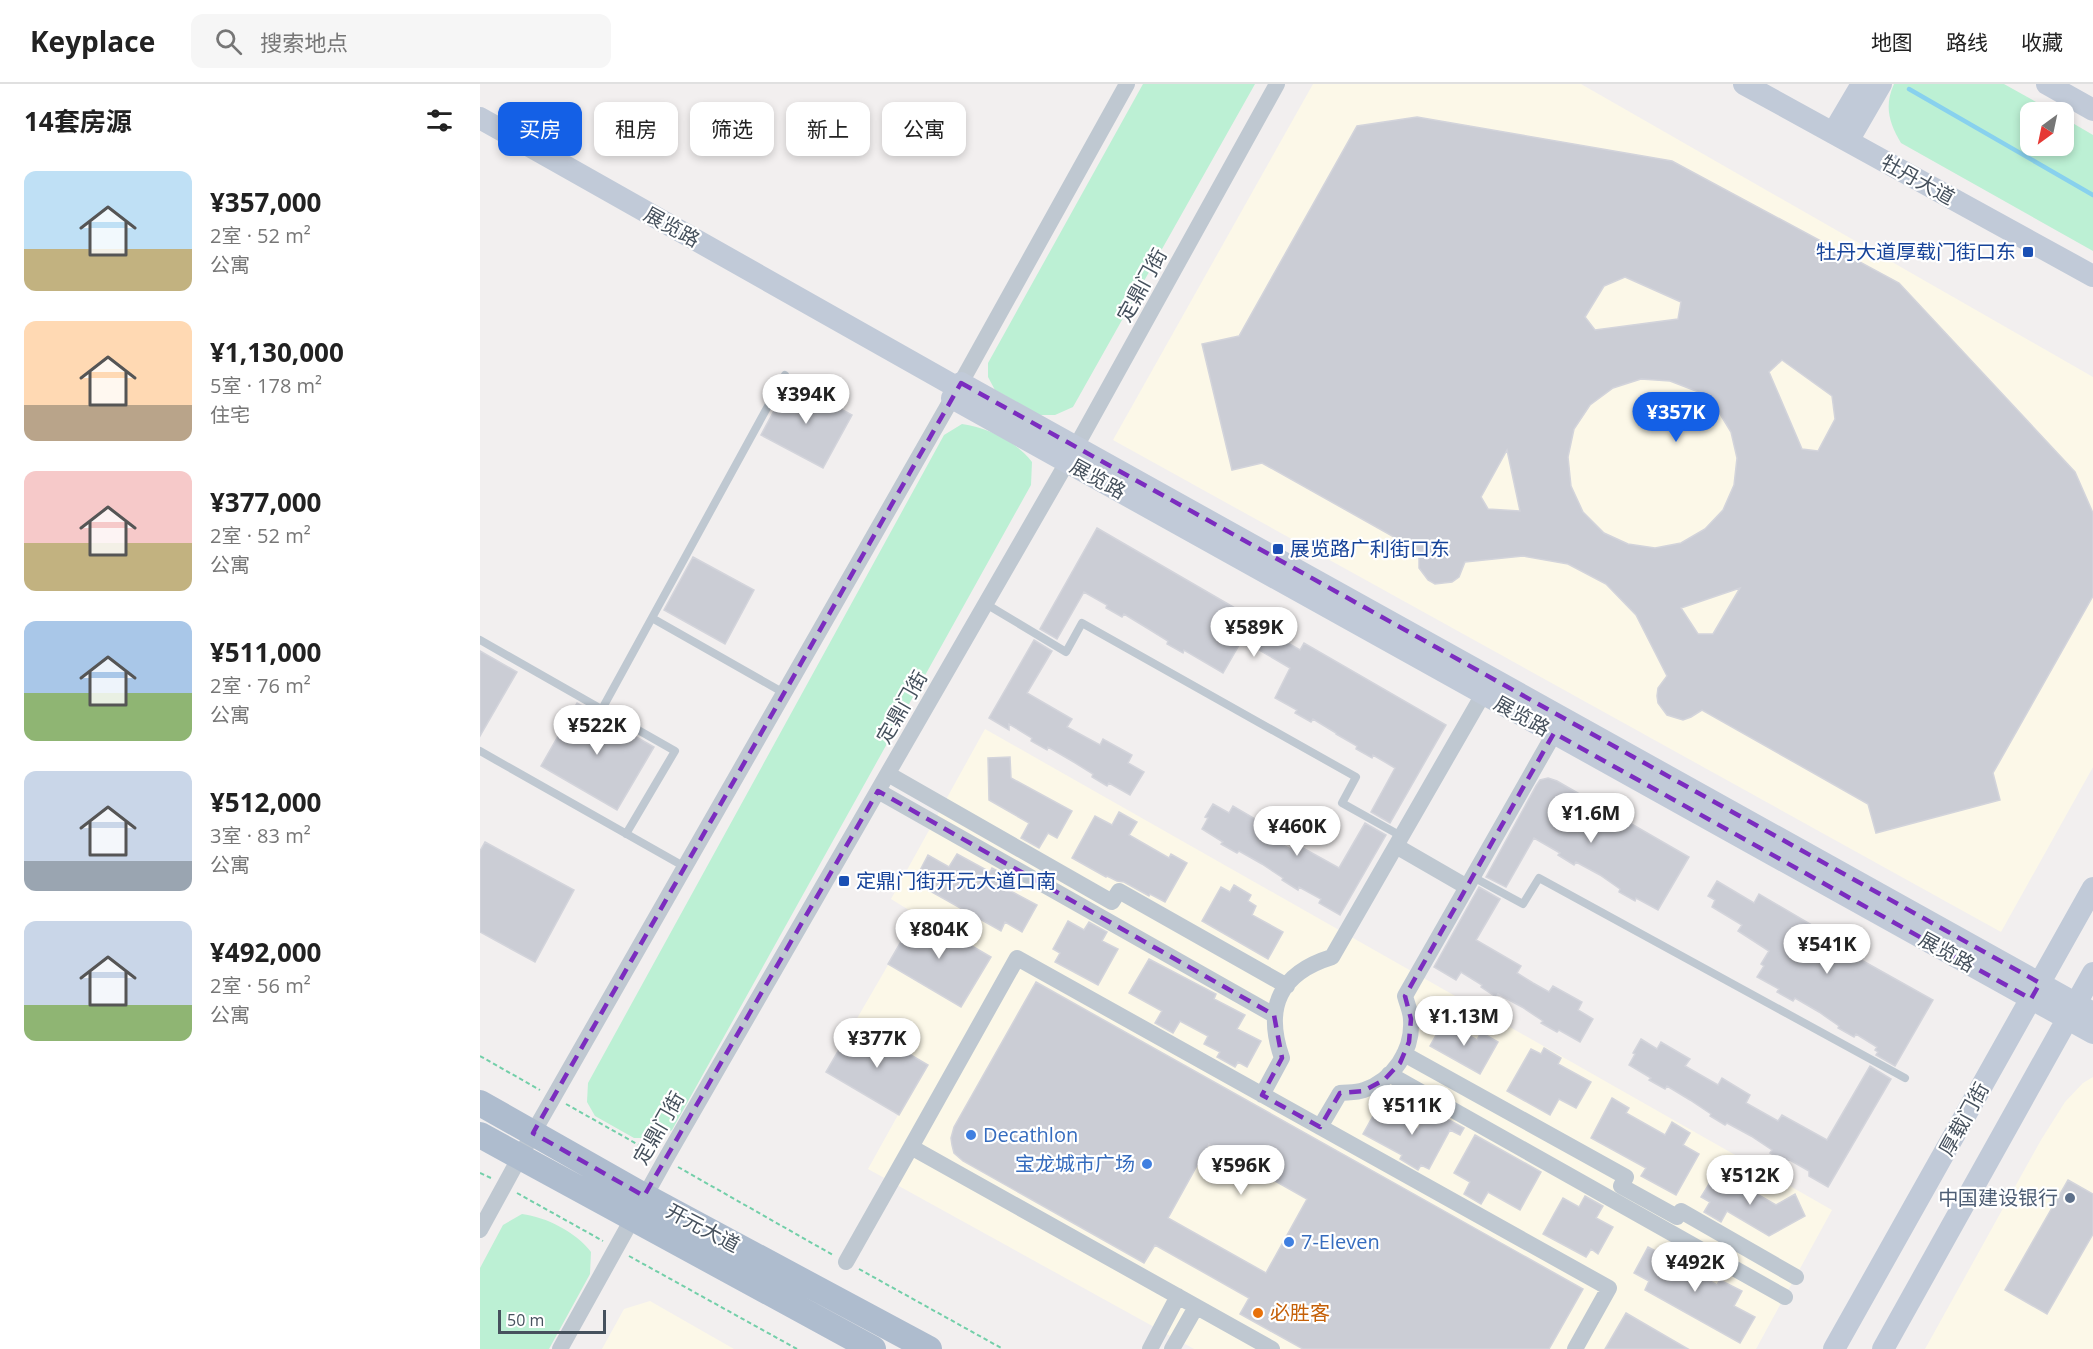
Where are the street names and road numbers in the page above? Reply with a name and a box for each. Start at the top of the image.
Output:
street label: 牡丹大道 [1877,148,1960,211]
street label: 展览路 [639,200,705,253]
street label: 定鼎门街 [1110,243,1173,326]
street label: 展览路 [1065,452,1131,505]
street label: 定鼎门街 [870,665,933,748]
street label: 展览路 [1489,689,1555,742]
street label: 展览路 [1914,925,1980,978]
street label: 厚载门街 [1932,1077,1995,1160]
street label: 定鼎门街 [627,1086,690,1169]
street label: 开元大道 [662,1197,745,1258]

